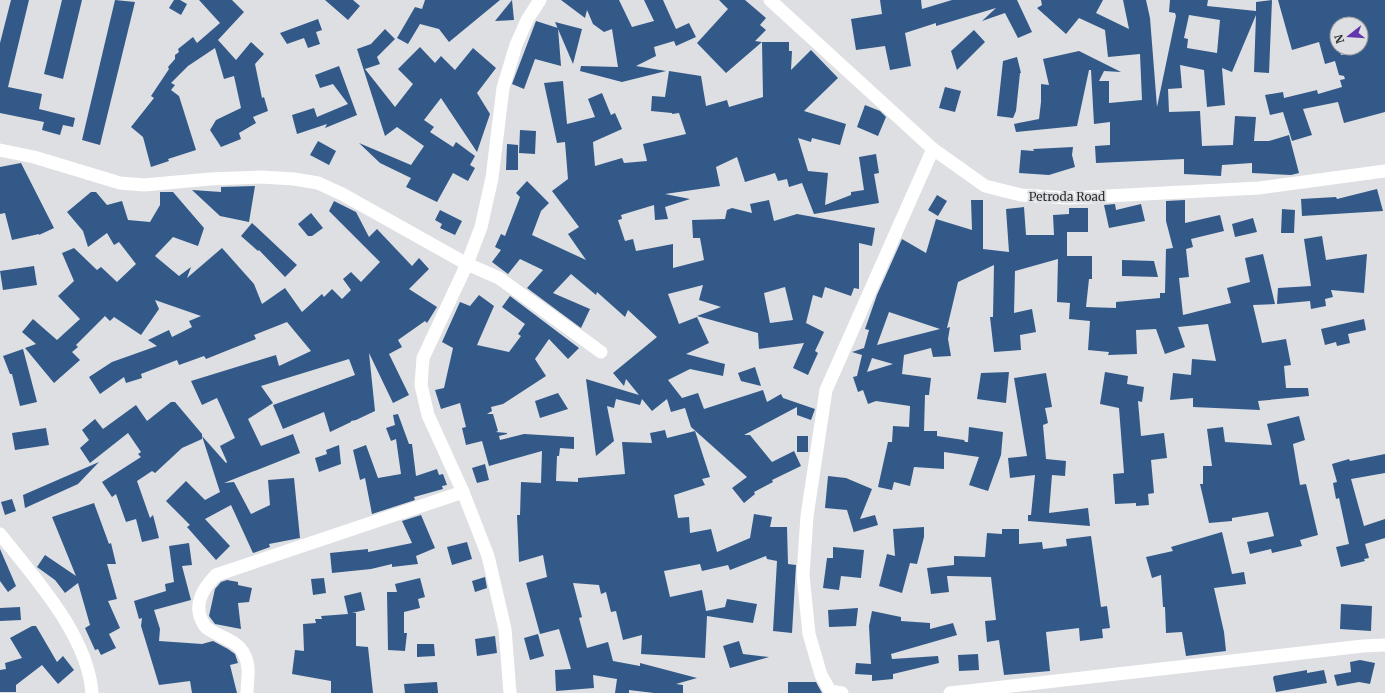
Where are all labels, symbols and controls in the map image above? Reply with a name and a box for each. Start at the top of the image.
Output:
north arrow [1329,16,1369,56]
text: N [1331,32,1347,45]
street label: Petroda Road [1029,189,1105,204]

